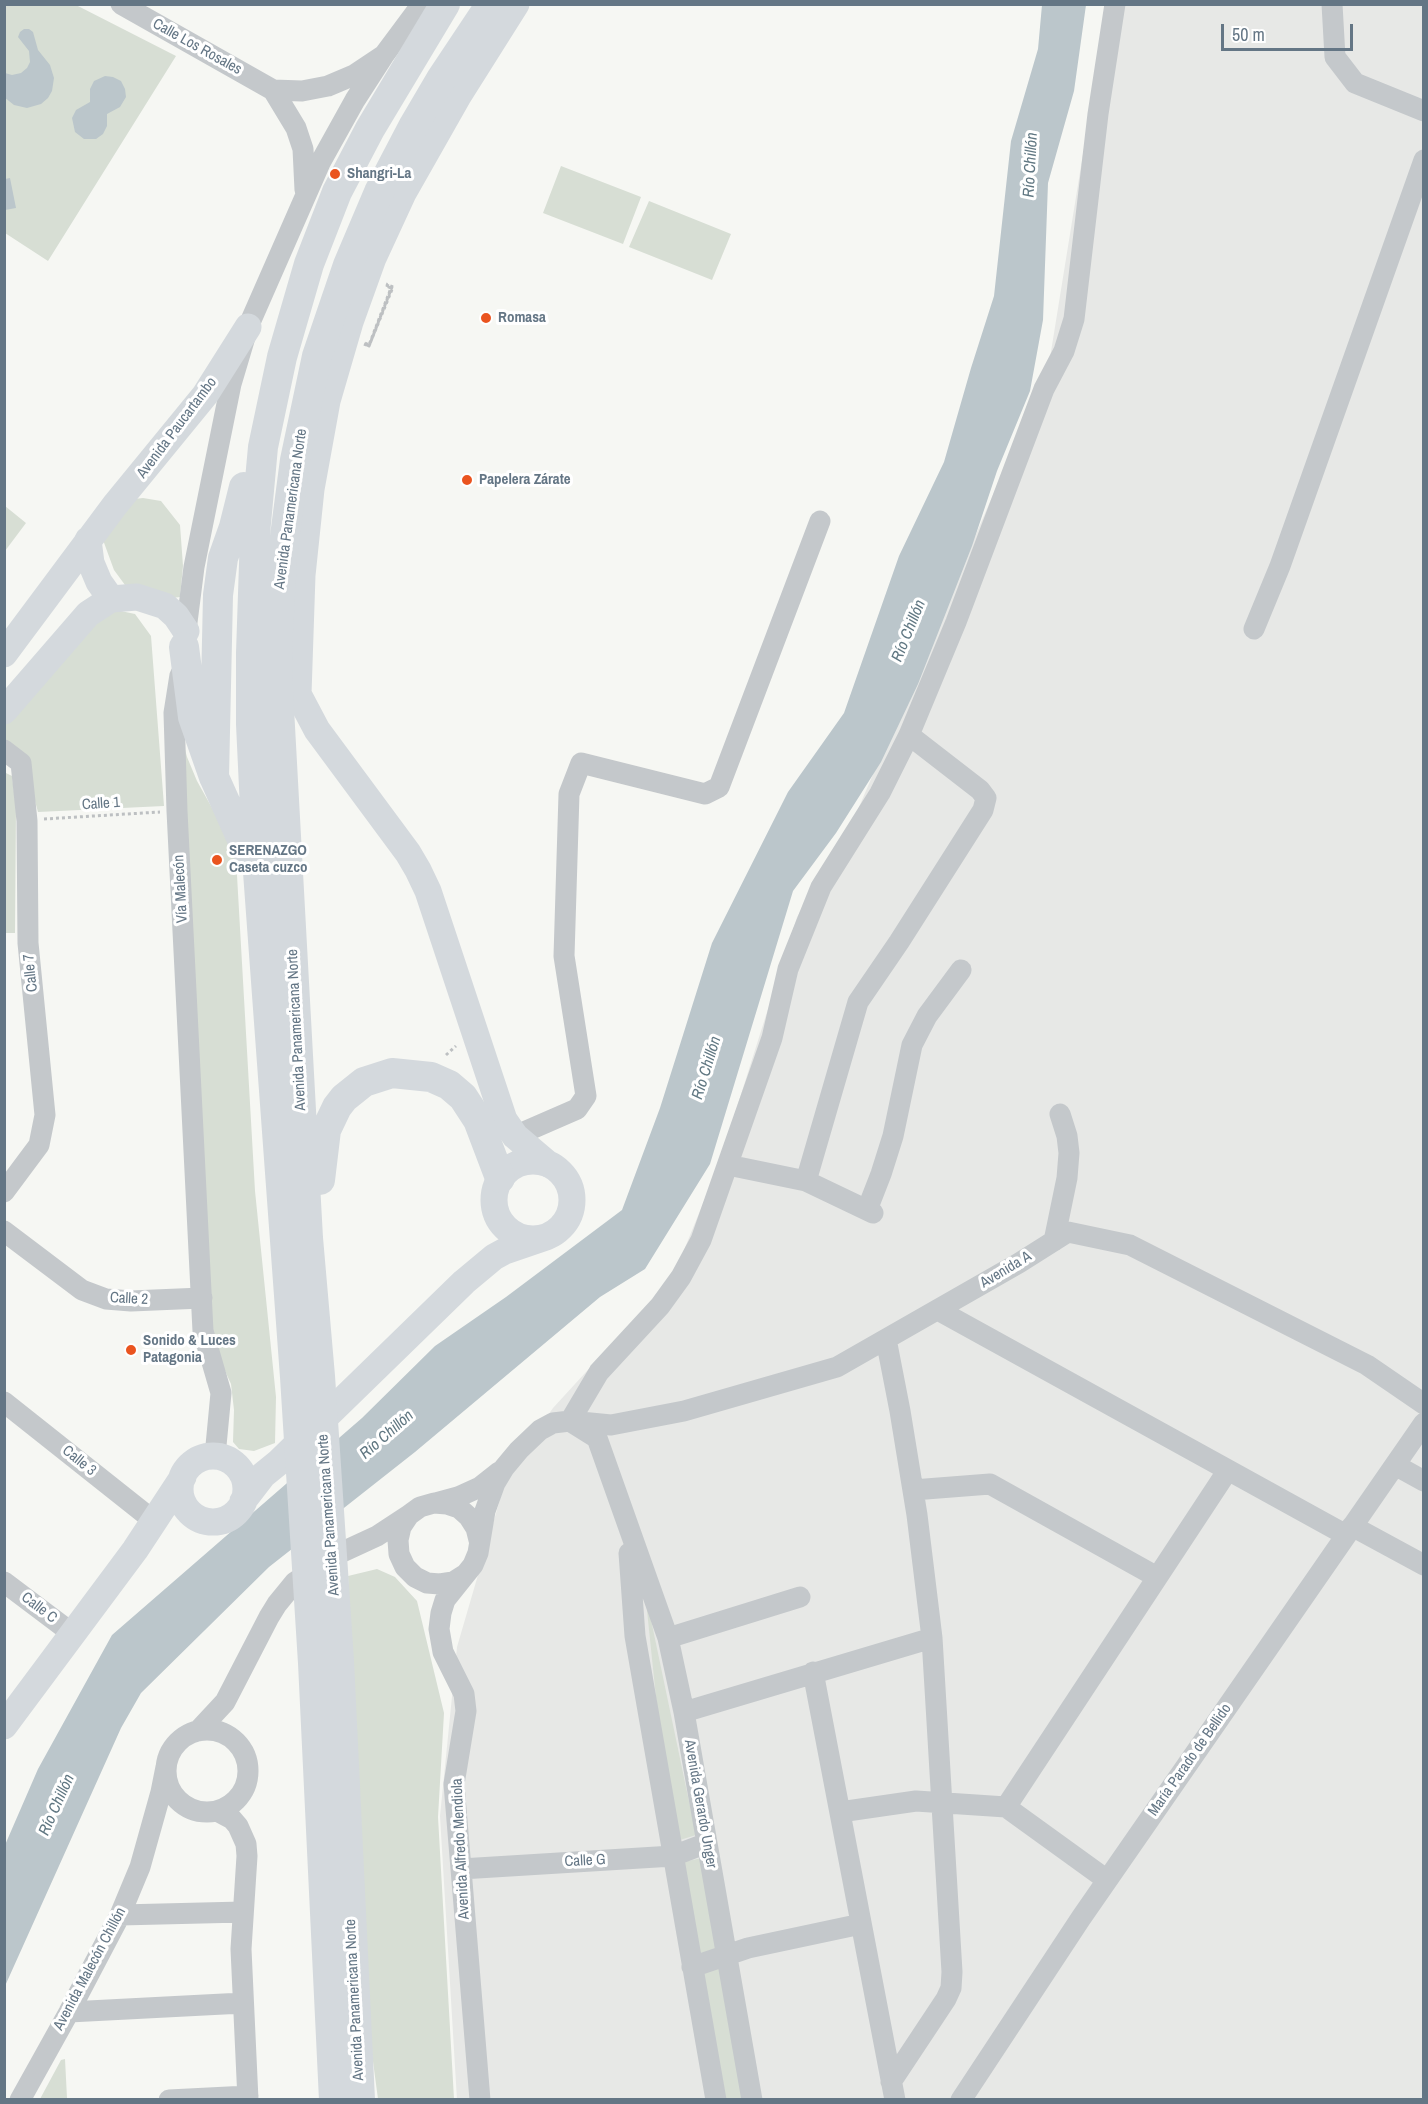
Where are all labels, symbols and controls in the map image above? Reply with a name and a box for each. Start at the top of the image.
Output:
scale bar [1224,12,1356,50]
street label: Calle Los Rosales [149,15,245,79]
text: 50 m [1232,22,1265,47]
water label: Río Chillón [1020,132,1042,198]
place label: Shangri-La [347,165,411,183]
marker: Shangri-La [328,167,342,181]
place label: Romasa [498,309,546,327]
marker: Romasa [479,311,493,325]
street label: Avenida Paucartambo [133,374,221,482]
street label: Avenida Panamericana Norte [271,428,311,590]
place label: Papelera Zárate [479,471,571,489]
marker: Papelera Zárate [460,473,474,487]
water label: Río Chillón [888,597,930,665]
street label: Calle 1 [81,794,121,814]
place label: SERENAZGO Caseta cuzco [229,842,308,877]
marker: SERENAZGO Caseta cuzco [210,853,224,867]
street label: Vía Malecón [170,854,192,924]
street label: Avenida Panamericana Norte [284,949,310,1111]
street label: Calle 7 [20,953,42,993]
water label: Río Chillón [688,1034,726,1102]
street label: Avenida A [977,1248,1035,1292]
street label: Calle 2 [109,1289,149,1309]
place label: Sonido & Luces Patagonia [143,1332,236,1367]
marker: Sonido & Luces Patagonia [124,1343,138,1357]
water label: Río Chillón [356,1406,418,1464]
street label: Avenida Panamericana Norte [314,1434,344,1596]
street label: Calle 3 [58,1442,100,1480]
street label: Calle C [17,1589,61,1627]
street label: María Parado de Bellido [1145,1701,1235,1819]
street label: Avenida Gerardo Unger [680,1738,720,1870]
water label: Río Chillón [35,1771,79,1839]
street label: Avenida Alfredo Mendiola [448,1778,474,1920]
street label: Calle G [564,1851,606,1871]
street label: Avenida Malecón Chillón [50,1905,130,2033]
street label: Avenida Panamericana Norte [342,1919,368,2081]

